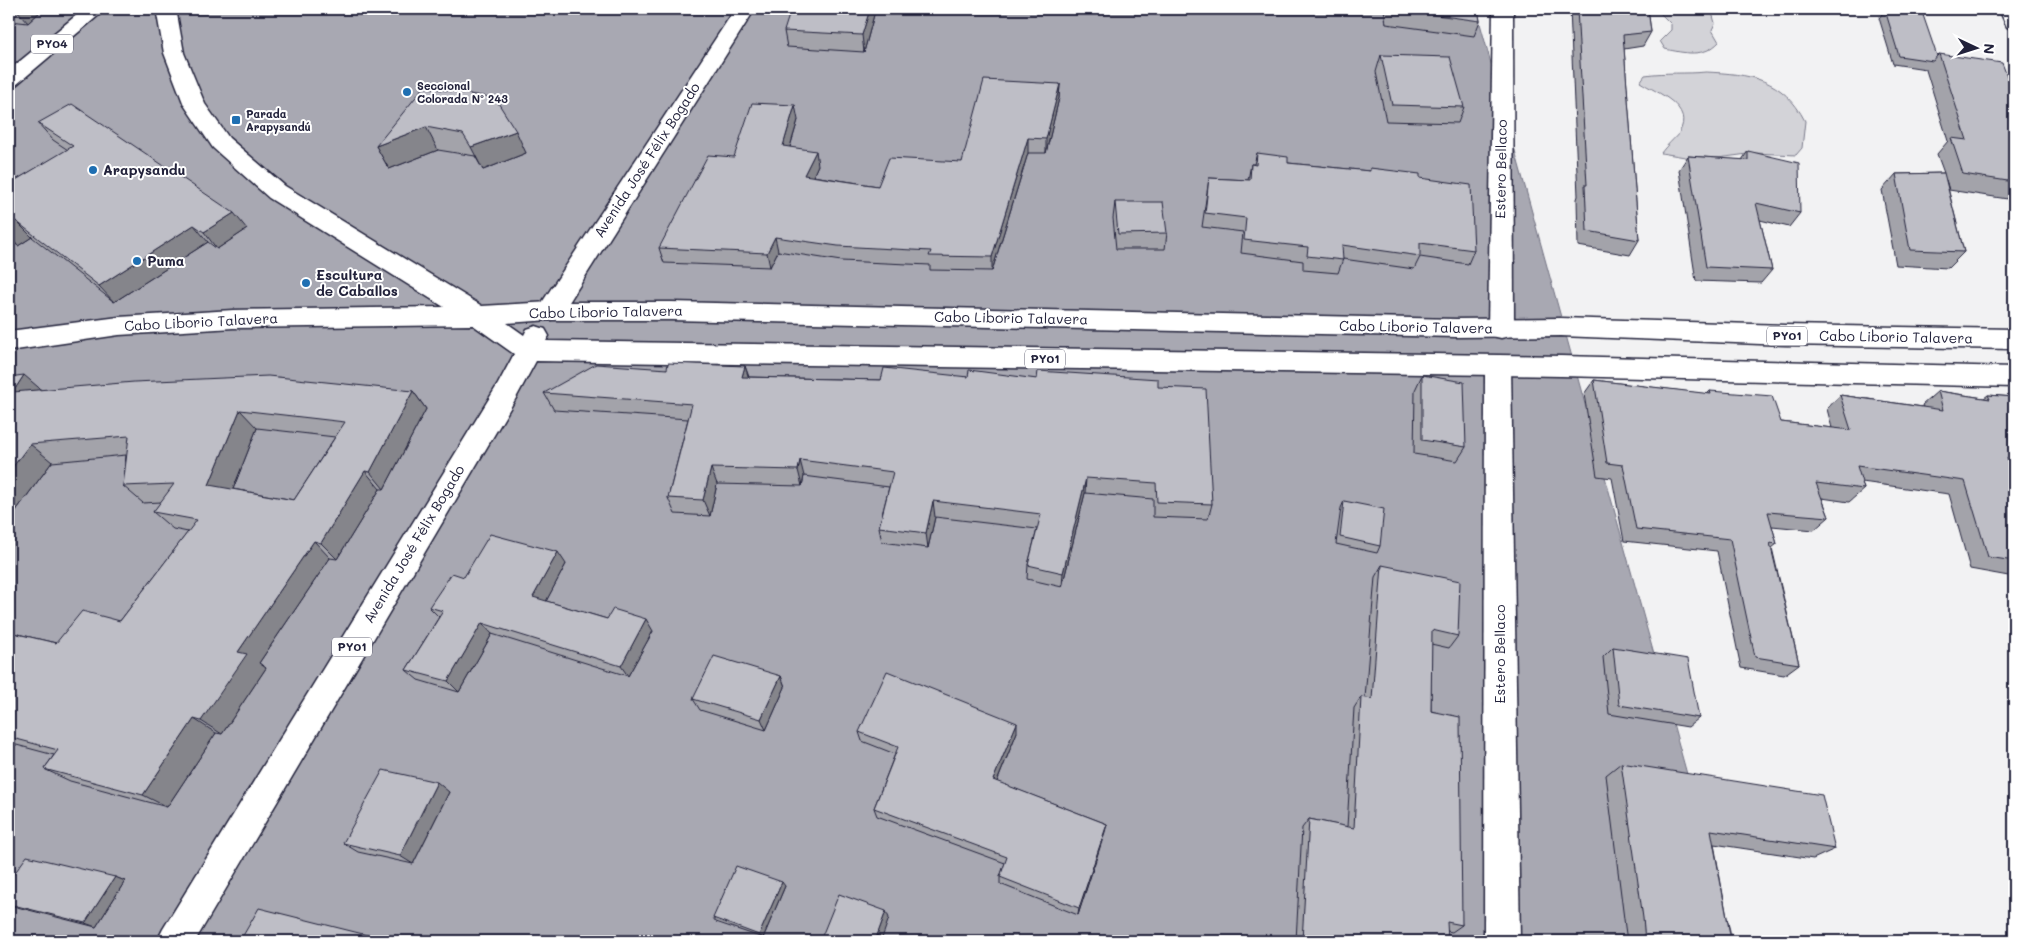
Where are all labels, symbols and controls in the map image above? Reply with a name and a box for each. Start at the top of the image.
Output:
north arrow [1950,22,2000,72]
road number: PY04 [31,34,73,54]
text: N [1980,43,1999,55]
place label: Seccional Colorada Nº 243 [417,78,508,106]
street label: Avenida José Félix Bogado [589,79,704,241]
marker: Seccional Colorada Nº 243 [401,86,413,98]
place label: Parada Arapysandú [246,106,311,134]
marker: Parada Arapysandú [230,114,242,126]
street label: Estero Bellaco [1490,119,1511,219]
place label: Arapysandu [103,160,186,179]
marker: Arapysandu [87,164,99,176]
place label: Puma [147,251,185,270]
marker: Puma [131,255,143,267]
place label: Escultura de Caballos [316,265,398,300]
marker: Escultura de Caballos [300,277,312,289]
street label: Cabo Liborio Talavera [529,301,683,322]
street label: Cabo Liborio Talavera [934,307,1088,328]
street label: Cabo Liborio Talavera [124,308,278,335]
street label: Cabo Liborio Talavera [1339,316,1493,337]
road number: PY01 [1767,326,1807,346]
street label: Cabo Liborio Talavera [1819,326,1973,347]
road number: PY01 [1025,349,1065,368]
street label: Avenida José Félix Bogado [359,461,468,626]
street label: Estero Bellaco [1490,604,1509,704]
road number: PY01 [332,638,372,656]

